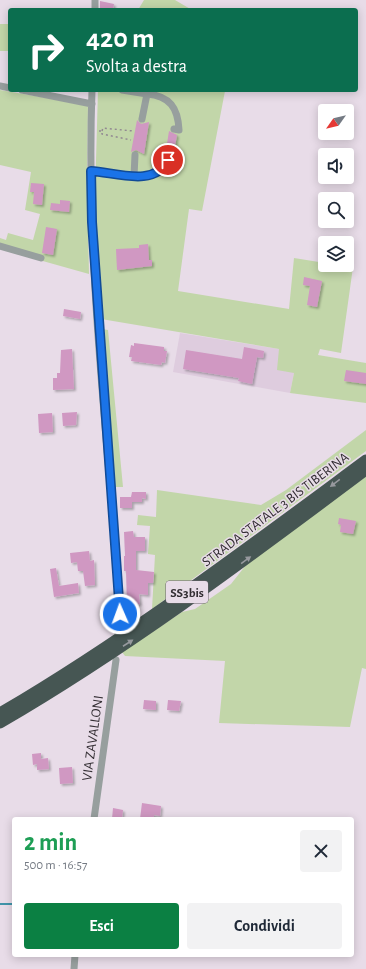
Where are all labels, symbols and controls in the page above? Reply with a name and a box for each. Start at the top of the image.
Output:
icon: right [20,24,72,76]
text: 420 m [86,25,155,53]
text: Svolta a destra [86,58,187,76]
north arrow [318,104,354,140]
map controls [318,104,354,272]
pin [151,143,185,177]
button: sound [318,148,354,184]
icon: arrive [157,149,179,171]
button: search [318,192,354,228]
button: layers [318,236,354,272]
street label: STRADA STATALE 3 BIS TIBERINA [200,450,352,569]
one-way arrow [329,479,340,487]
one-way arrow [240,556,251,564]
road number: SS3bis [166,581,208,603]
position arrow [99,593,141,635]
one-way arrow [123,639,133,647]
street label: VIA ZAVALLONI [80,694,106,782]
button: close [300,830,342,872]
text: 2 min [24,831,77,855]
text: 500 m · 16:57 [24,859,87,872]
button: Esci [24,903,179,949]
button: Condividi [187,903,342,949]

